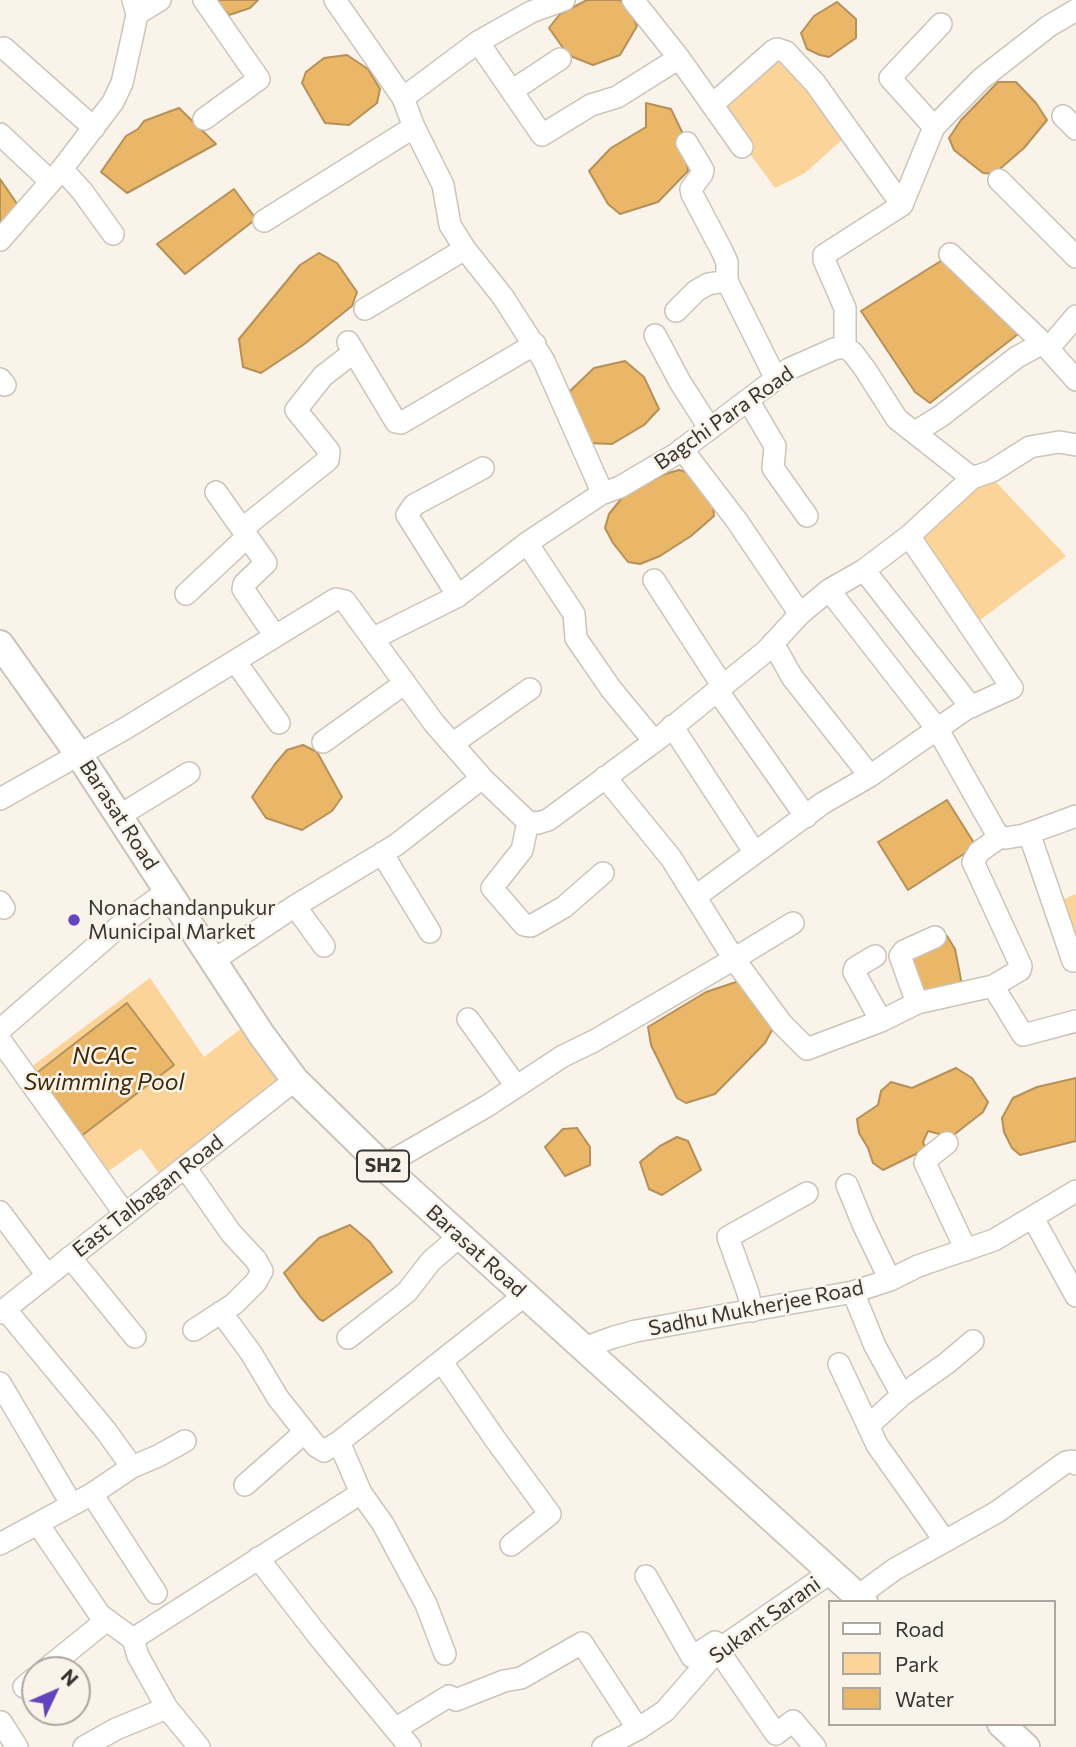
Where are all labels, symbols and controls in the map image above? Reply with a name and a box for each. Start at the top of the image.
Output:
street label: Bagchi Para Road [650,361,798,475]
street label: Barasat Road [74,755,164,875]
place label: Nonachandanpukur Municipal Market [88,895,276,945]
marker: Nonachandanpukur Municipal Market [66,912,82,928]
water label: NCAC Swimming Pool [24,1042,184,1096]
street label: East Talbagan Road [68,1129,228,1263]
road number: SH2 [357,1150,409,1182]
street label: Barasat Road [421,1200,531,1302]
street label: Sadhu Mukherjee Road [646,1275,866,1341]
street label: Sukant Sarani [705,1571,825,1669]
legend [828,1600,1055,1726]
text: Road [895,1616,944,1641]
text: Park [895,1651,939,1676]
north arrow [21,1656,91,1726]
text: N [57,1664,83,1691]
text: Water [895,1686,954,1711]

